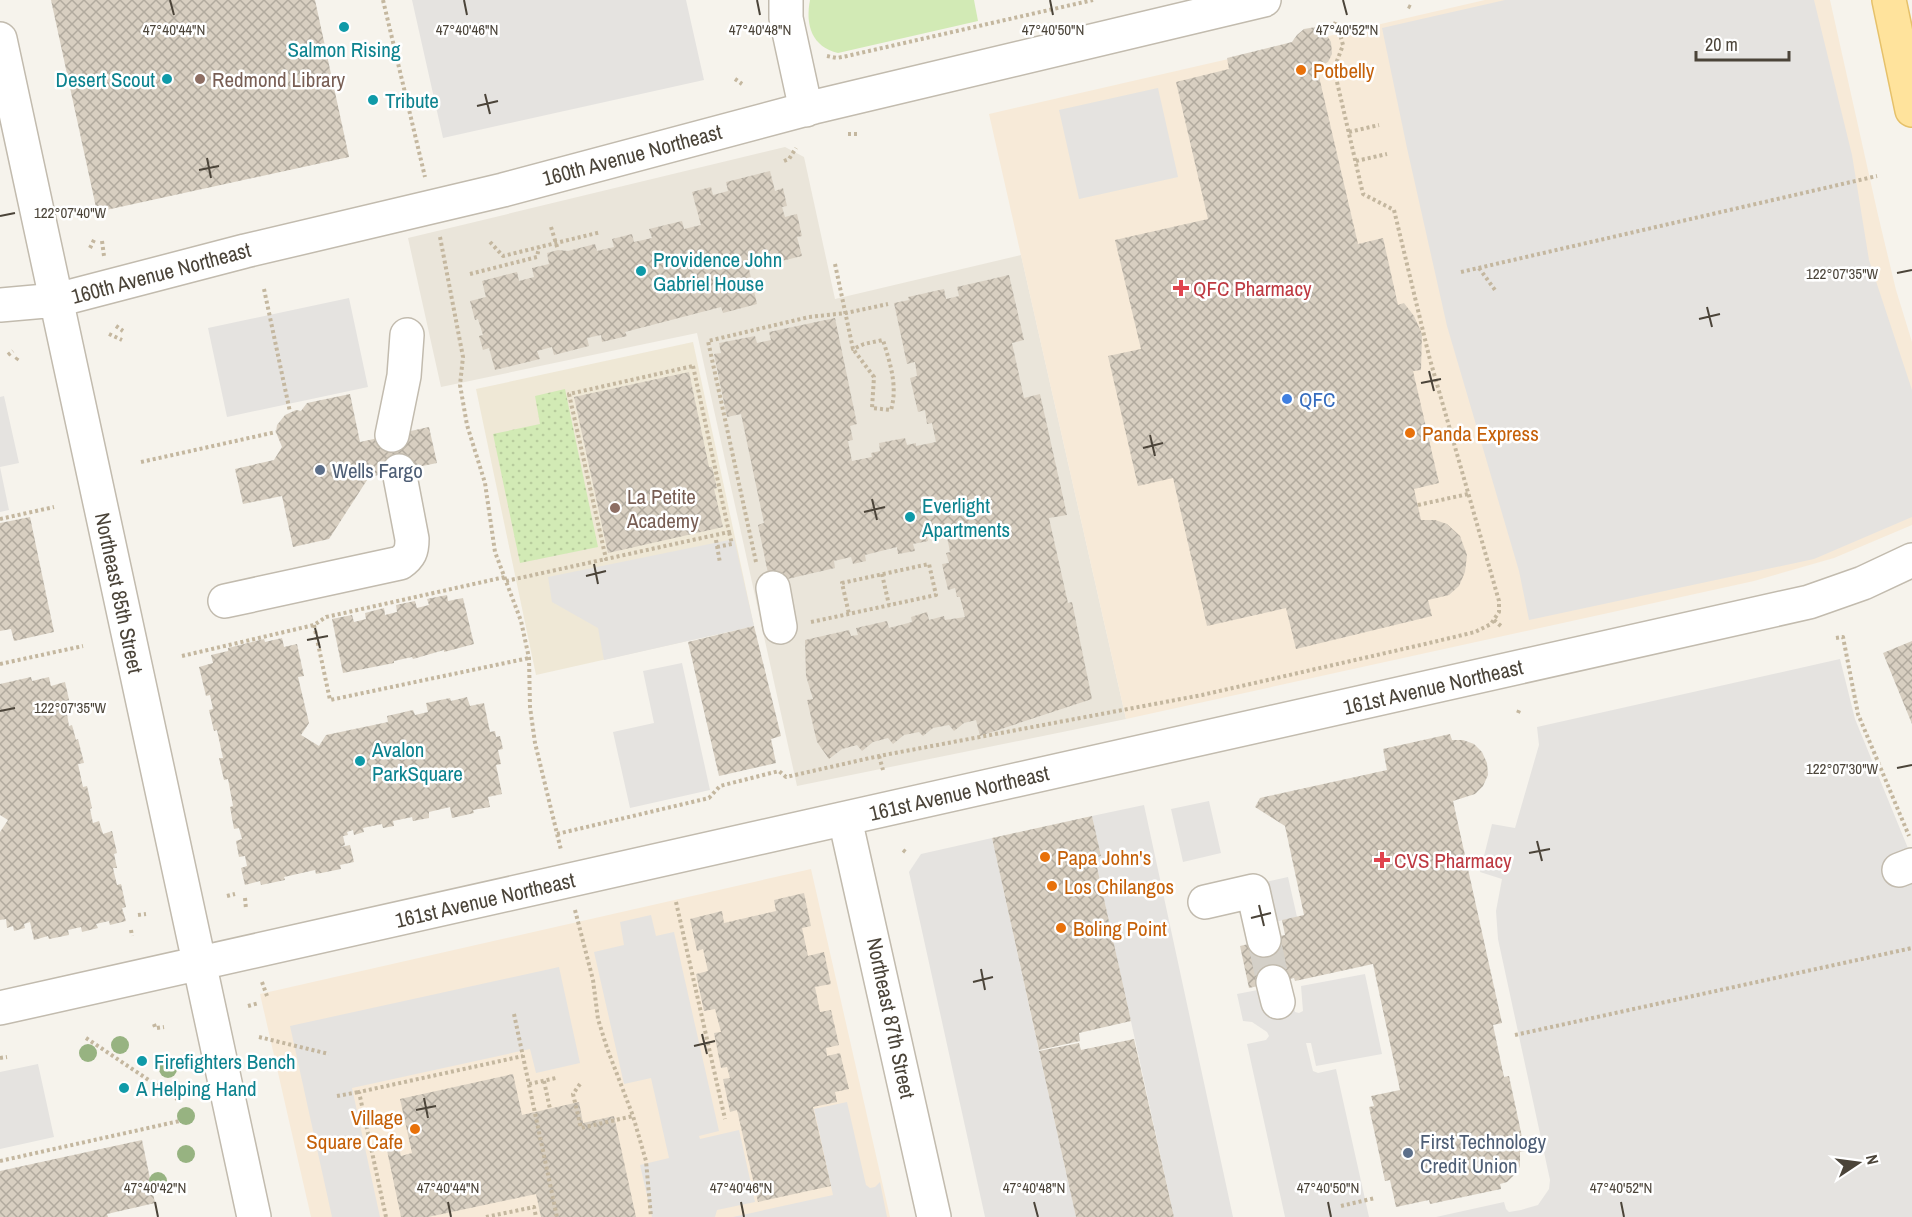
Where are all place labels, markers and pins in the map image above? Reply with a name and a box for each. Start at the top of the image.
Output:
marker: Salmon Rising [337,20,351,34]
place label: Salmon Rising [288,35,401,64]
place label: Potbelly [1313,56,1375,85]
marker: Potbelly [1294,63,1308,77]
place label: Desert Scout [55,65,155,94]
place label: Redmond Library [212,65,345,94]
marker: Desert Scout [160,72,174,86]
marker: Redmond Library [193,72,207,86]
place label: Tribute [385,86,439,115]
marker: Tribute [366,93,380,107]
place label: Providence John Gabriel House [653,245,782,298]
marker: Providence John Gabriel House [634,264,648,278]
place label: QFC Pharmacy [1193,274,1312,303]
marker: QFC Pharmacy [1174,281,1188,295]
place label: QFC [1299,385,1335,414]
marker: QFC [1280,392,1294,406]
place label: Panda Express [1422,419,1539,448]
marker: Panda Express [1403,426,1417,440]
place label: Wells Fargo [332,456,423,485]
marker: Wells Fargo [313,463,327,477]
place label: La Petite Academy [626,482,699,535]
place label: Everlight Apartments [921,491,1010,544]
marker: La Petite Academy [608,501,622,515]
marker: Everlight Apartments [903,510,917,524]
place label: Avalon ParkSquare [371,735,463,788]
marker: Avalon ParkSquare [353,754,367,768]
place label: Papa John's [1057,843,1151,872]
place label: CVS Pharmacy [1394,846,1512,875]
marker: Papa John's [1038,850,1052,864]
marker: CVS Pharmacy [1375,853,1389,867]
place label: Los Chilangos [1064,872,1174,901]
marker: Los Chilangos [1045,879,1059,893]
place label: Boling Point [1073,914,1167,943]
marker: Boling Point [1054,921,1068,935]
place label: Firefighters Bench [154,1047,296,1076]
marker: Firefighters Bench [135,1054,149,1068]
place label: A Helping Hand [135,1074,257,1103]
marker: A Helping Hand [117,1081,131,1095]
place label: Village Square Cafe [306,1103,403,1156]
marker: Village Square Cafe [408,1122,422,1136]
place label: First Technology Credit Union [1420,1127,1546,1180]
marker: First Technology Credit Union [1401,1146,1415,1160]

